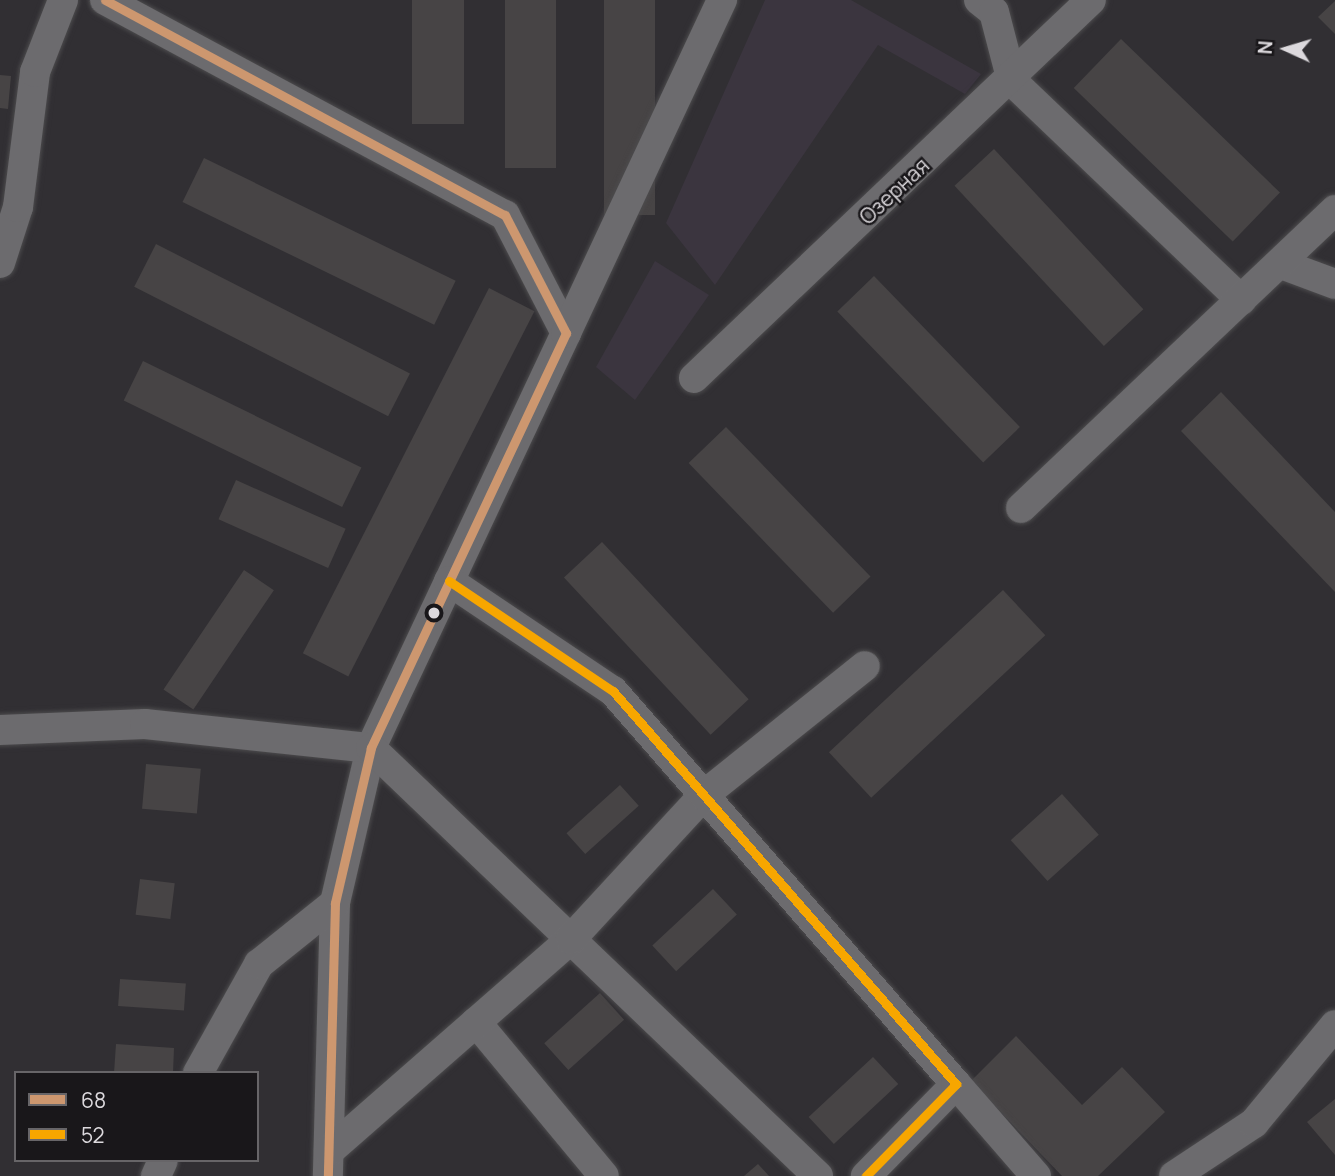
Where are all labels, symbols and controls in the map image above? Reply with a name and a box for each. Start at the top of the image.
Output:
north arrow [1251,14,1321,84]
text: N [1252,40,1278,55]
street label: Озерная [854,153,934,229]
unlabelled marker [427,606,441,620]
legend [14,1071,259,1162]
text: 68 [81,1086,106,1114]
text: 52 [81,1121,105,1149]

